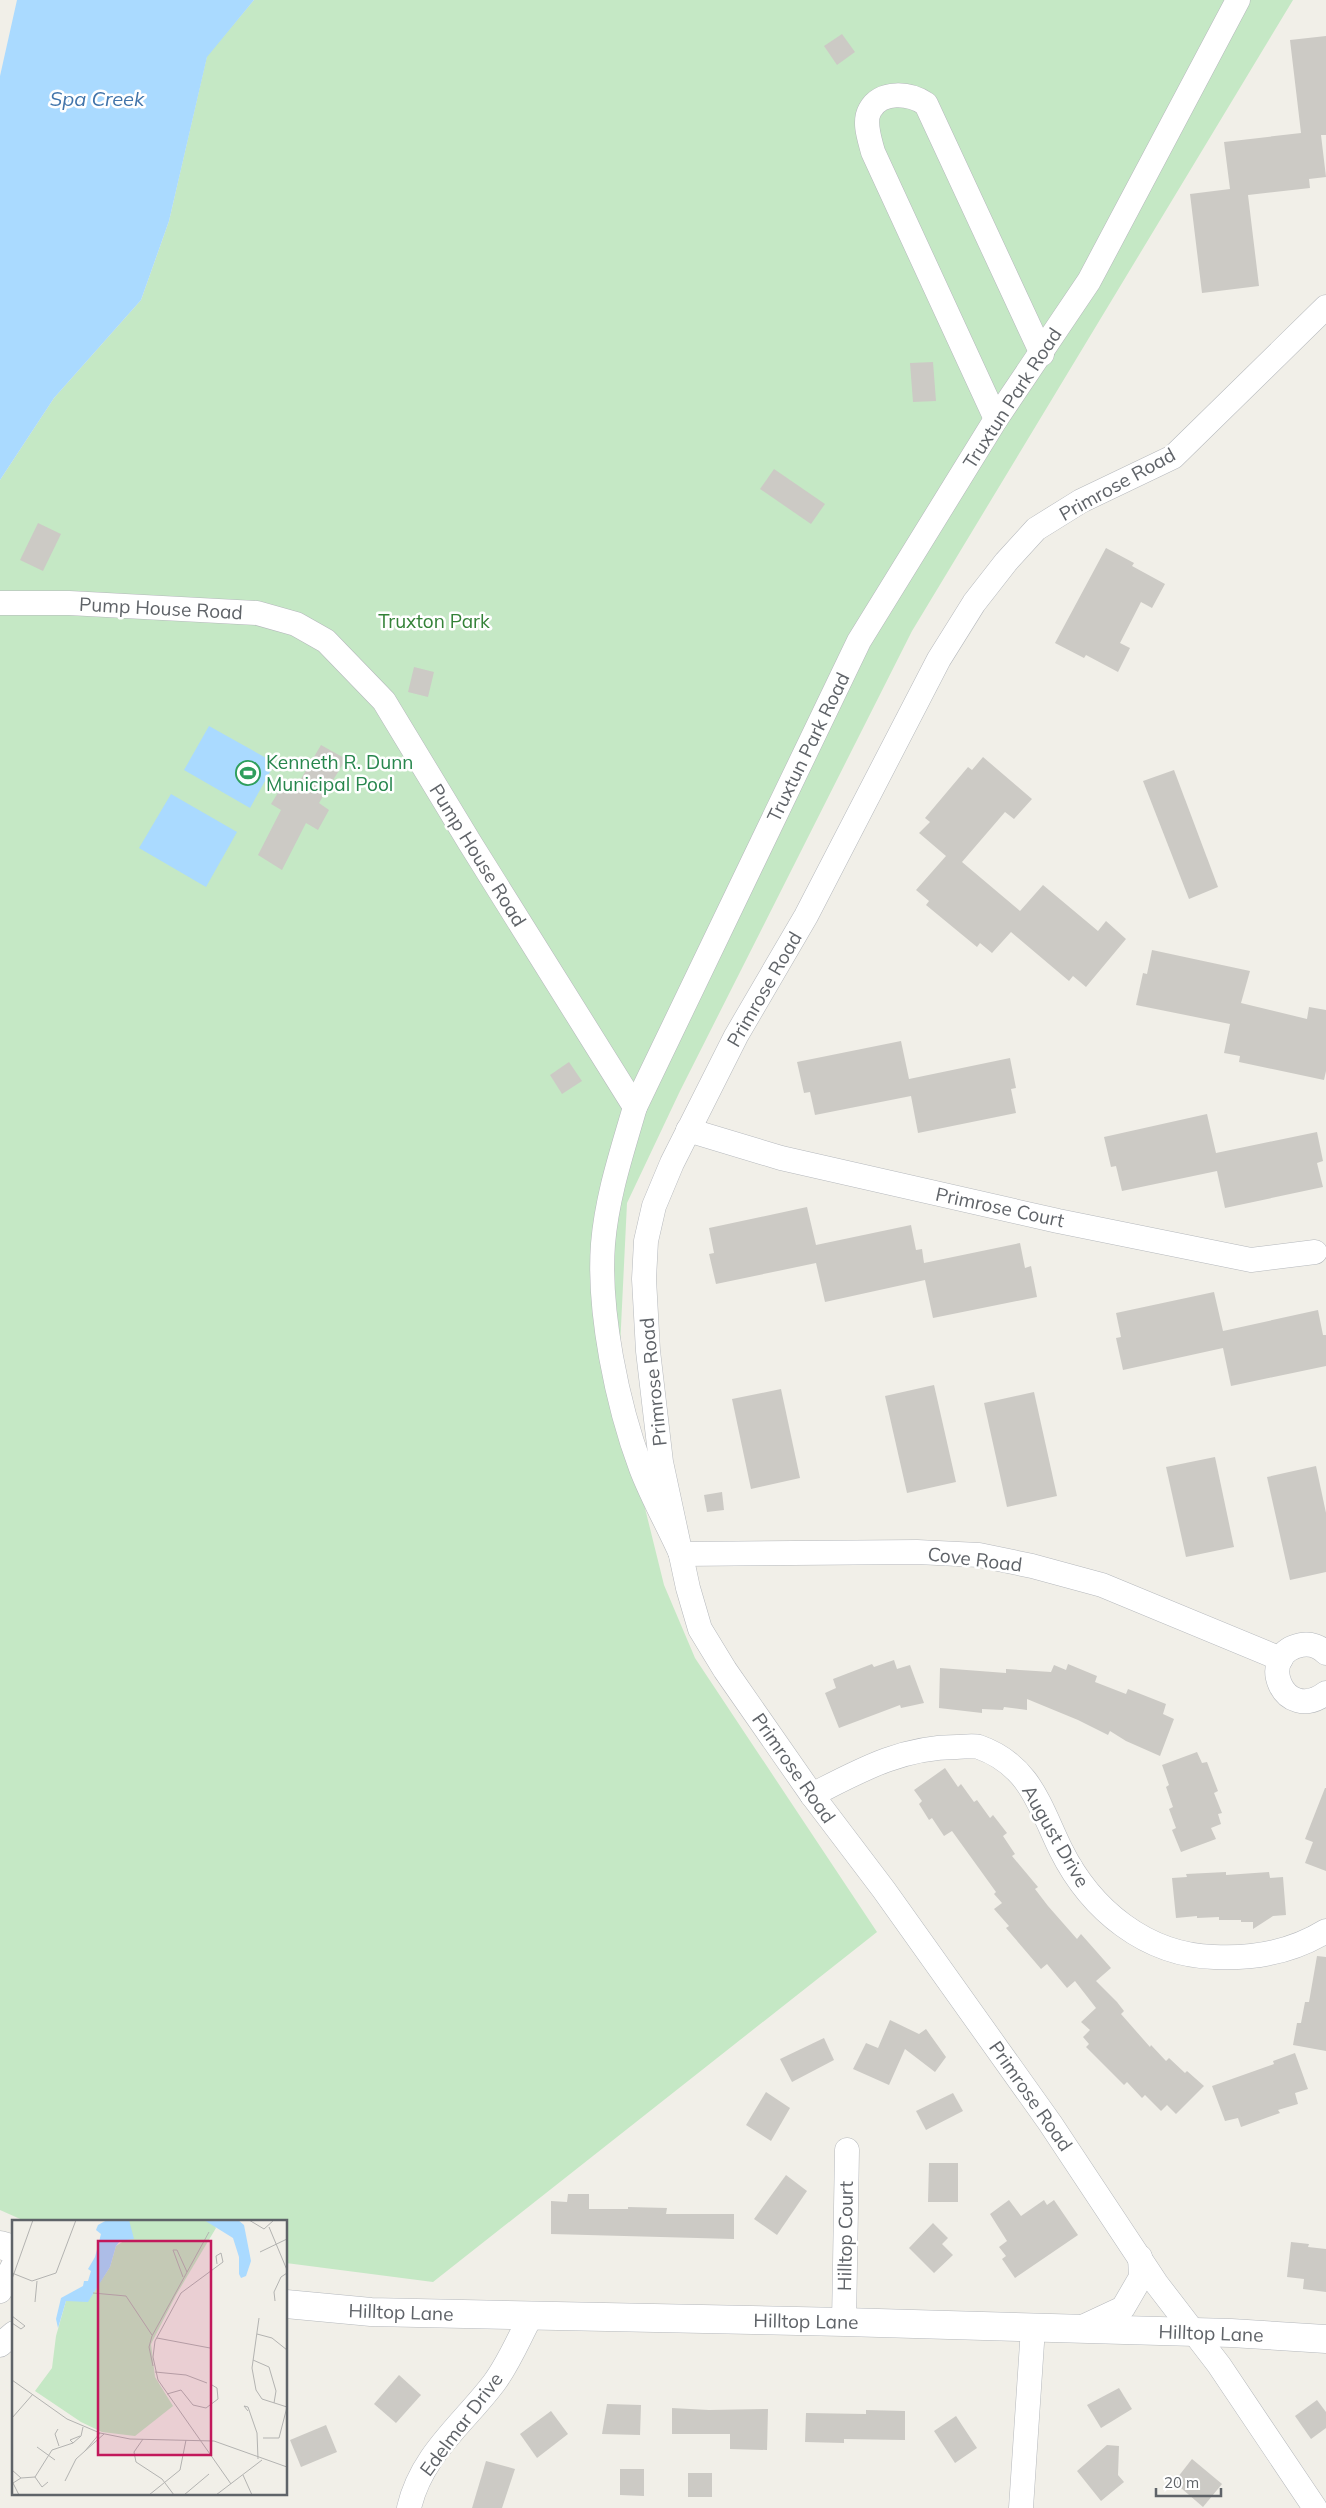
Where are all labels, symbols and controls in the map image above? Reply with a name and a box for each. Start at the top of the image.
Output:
water label: Spa Creek [50,86,145,111]
street label: Truxtun Park Road [957,323,1067,473]
street label: Primrose Road [1055,442,1179,526]
street label: Pump House Road [79,592,243,624]
park label: Truxton Park [378,609,490,633]
street label: Truxtun Park Road [761,668,855,826]
place label: Kenneth R. Dunn Municipal Pool [266,750,414,796]
sports icon: Kenneth R. Dunn Municipal Pool [235,760,261,786]
street label: Pump House Road [424,779,532,931]
street label: Primrose Road [721,927,807,1051]
street label: Primrose Court [934,1182,1067,1232]
street label: Primrose Road [634,1316,672,1448]
street label: Cove Road [926,1541,1024,1577]
street label: Primrose Road [747,1708,841,1828]
street label: August Drive [1017,1781,1095,1891]
street label: Primrose Road [984,2036,1078,2156]
street label: Hilltop Court [832,2180,858,2291]
inset map [12,2220,288,2496]
street label: Hilltop Lane [348,2298,454,2326]
street label: Hilltop Lane [753,2308,859,2334]
street label: Hilltop Lane [1158,2319,1264,2347]
street label: Edelmar Drive [414,2368,508,2480]
scale bar [1156,2466,1221,2498]
text: 20 m [1164,2473,1199,2492]

